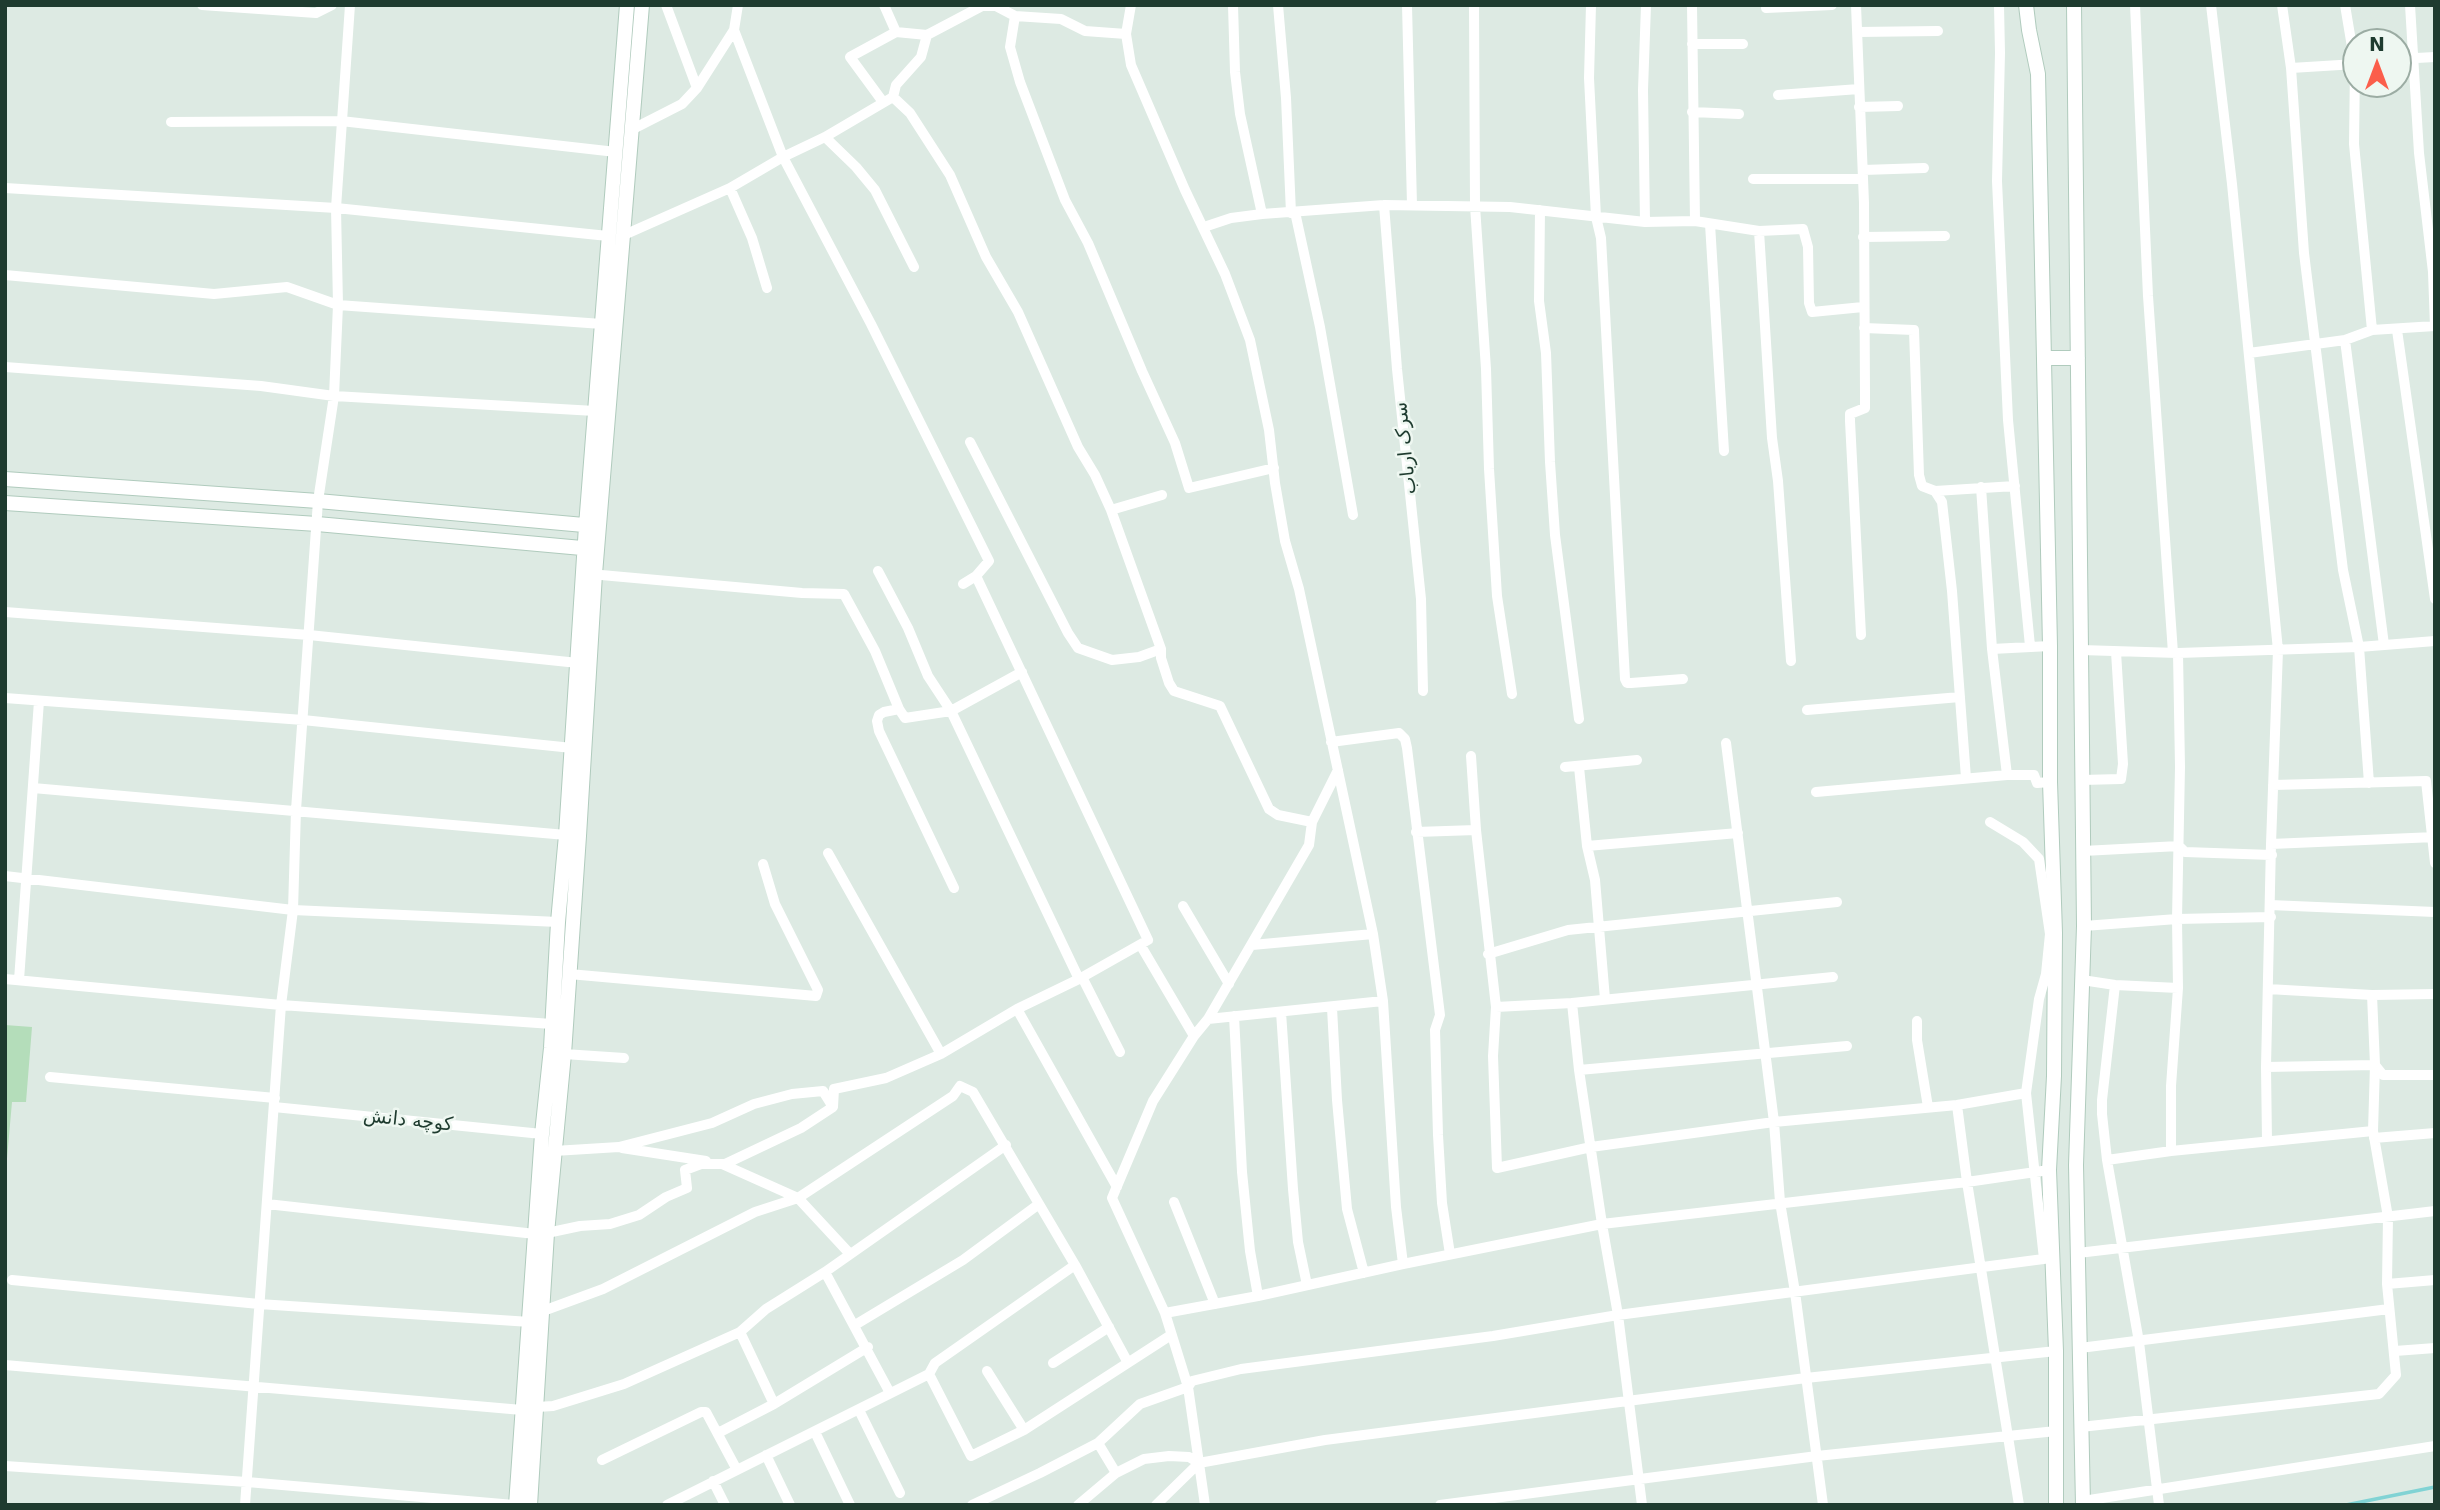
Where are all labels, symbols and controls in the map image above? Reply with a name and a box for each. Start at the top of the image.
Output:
north arrow [2342,28,2412,98]
text: N [2369,33,2385,55]
street label: سرک ارباب [1390,401,1422,495]
street label: کوچه دانش [362,1105,454,1137]

